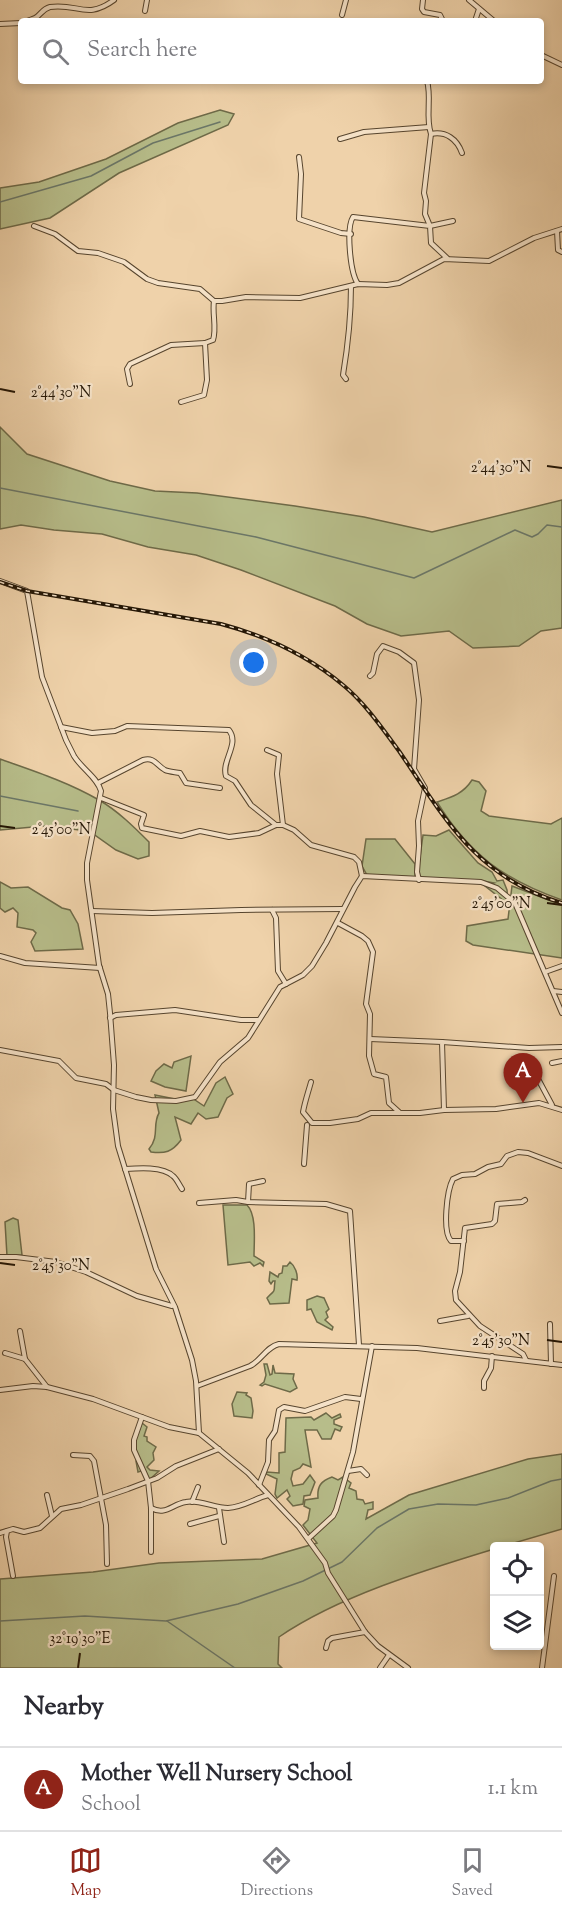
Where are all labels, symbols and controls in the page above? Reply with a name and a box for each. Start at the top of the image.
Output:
search box [18,18,544,84]
icon: search [39,35,72,68]
text: Search here [87,35,197,67]
text: 2°44'30"N [31,383,91,404]
text: 2°44'30"N [471,458,531,479]
your location [239,648,268,677]
text: 2°45'00"N [31,820,91,841]
text: 2°45'00"N [471,894,531,915]
pin: A [504,1054,542,1103]
text: 2°45'30"N [32,1256,90,1277]
text: 2°45'30"N [472,1331,530,1352]
map controls [490,1542,544,1650]
button: locate [490,1542,544,1596]
button: layers [490,1596,544,1650]
text: 32°19'30"E [49,1629,111,1650]
text: Nearby [24,1689,104,1726]
text: Mother Well Nursery School [81,1759,353,1791]
text: A [35,1775,52,1804]
text: 1.1 km [488,1775,538,1804]
text: School [81,1791,141,1820]
tab: Map [69,1844,102,1903]
tab: Directions [241,1844,313,1903]
tab: Saved [452,1844,493,1903]

